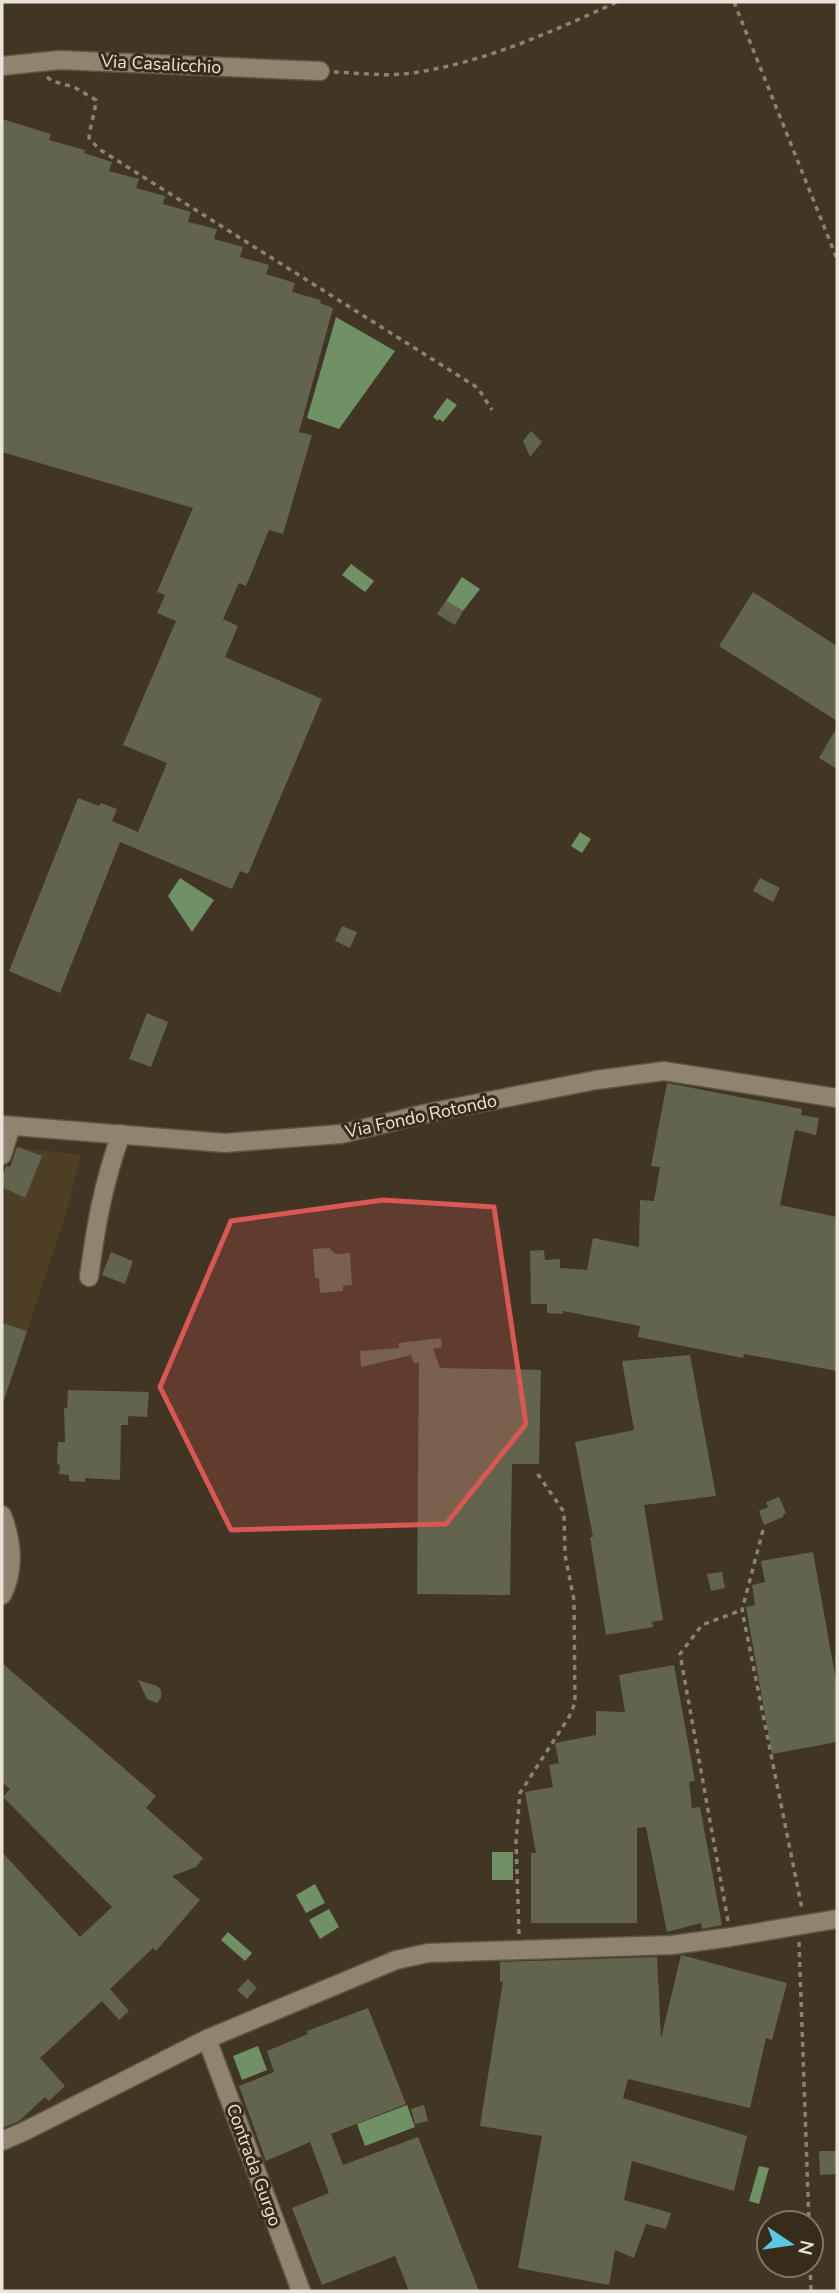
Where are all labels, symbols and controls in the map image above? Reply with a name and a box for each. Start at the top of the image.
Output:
street label: Via Casalicchio [99,49,222,79]
street label: Via Fondo Rotondo [342,1088,499,1144]
street label: Contrada Gurgo [221,2100,287,2230]
north arrow [755,2209,825,2279]
text: N [791,2238,820,2257]

